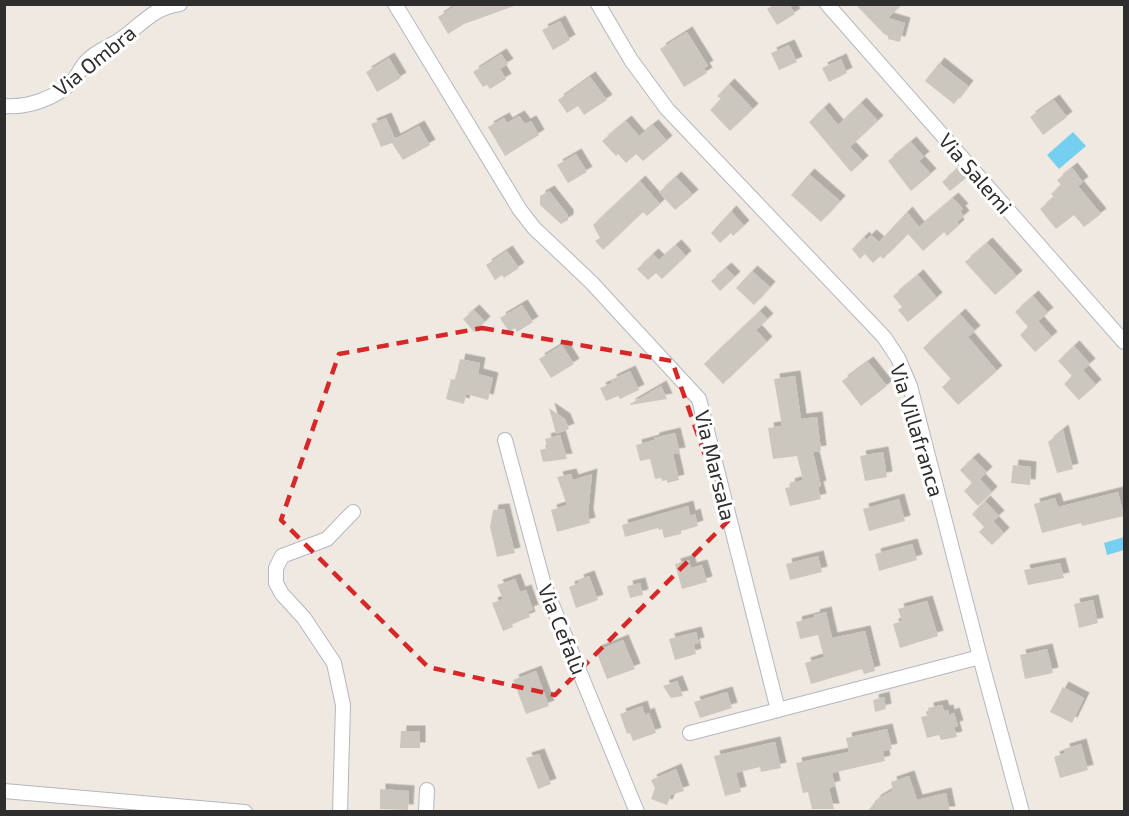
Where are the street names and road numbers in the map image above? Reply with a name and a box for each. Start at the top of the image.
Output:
street label: Via Ombra [48,19,140,101]
street label: Via Salemi [934,128,1018,218]
street label: Via Villafranca [886,361,950,499]
street label: Via Marsala [690,407,742,523]
street label: Via Cefalù [534,580,592,678]

